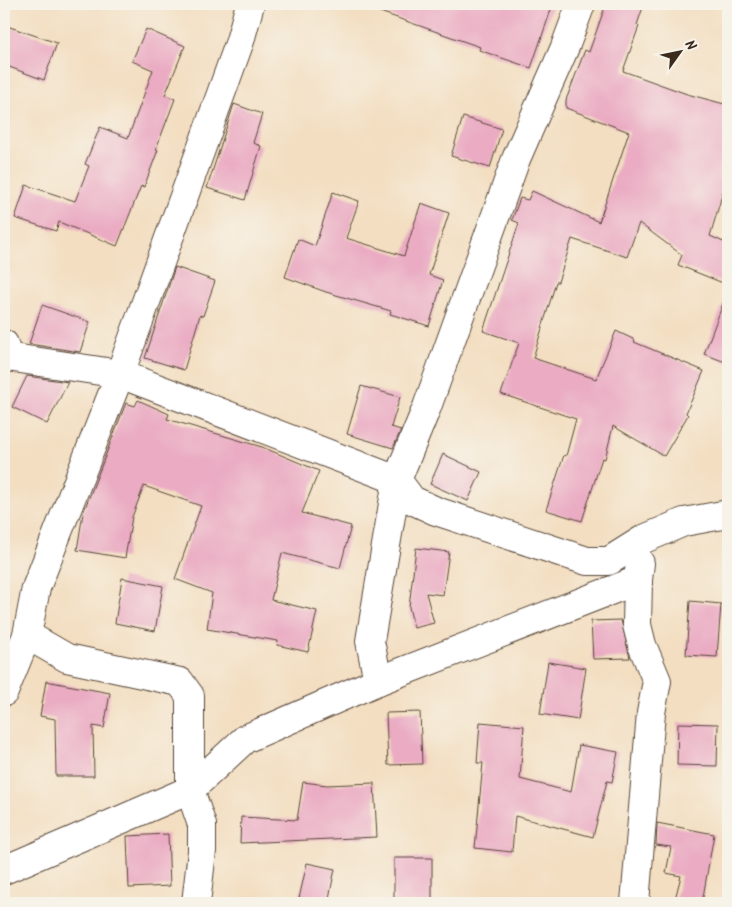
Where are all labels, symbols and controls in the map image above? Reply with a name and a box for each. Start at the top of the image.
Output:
north arrow [654,28,704,78]
text: N [678,36,702,55]

